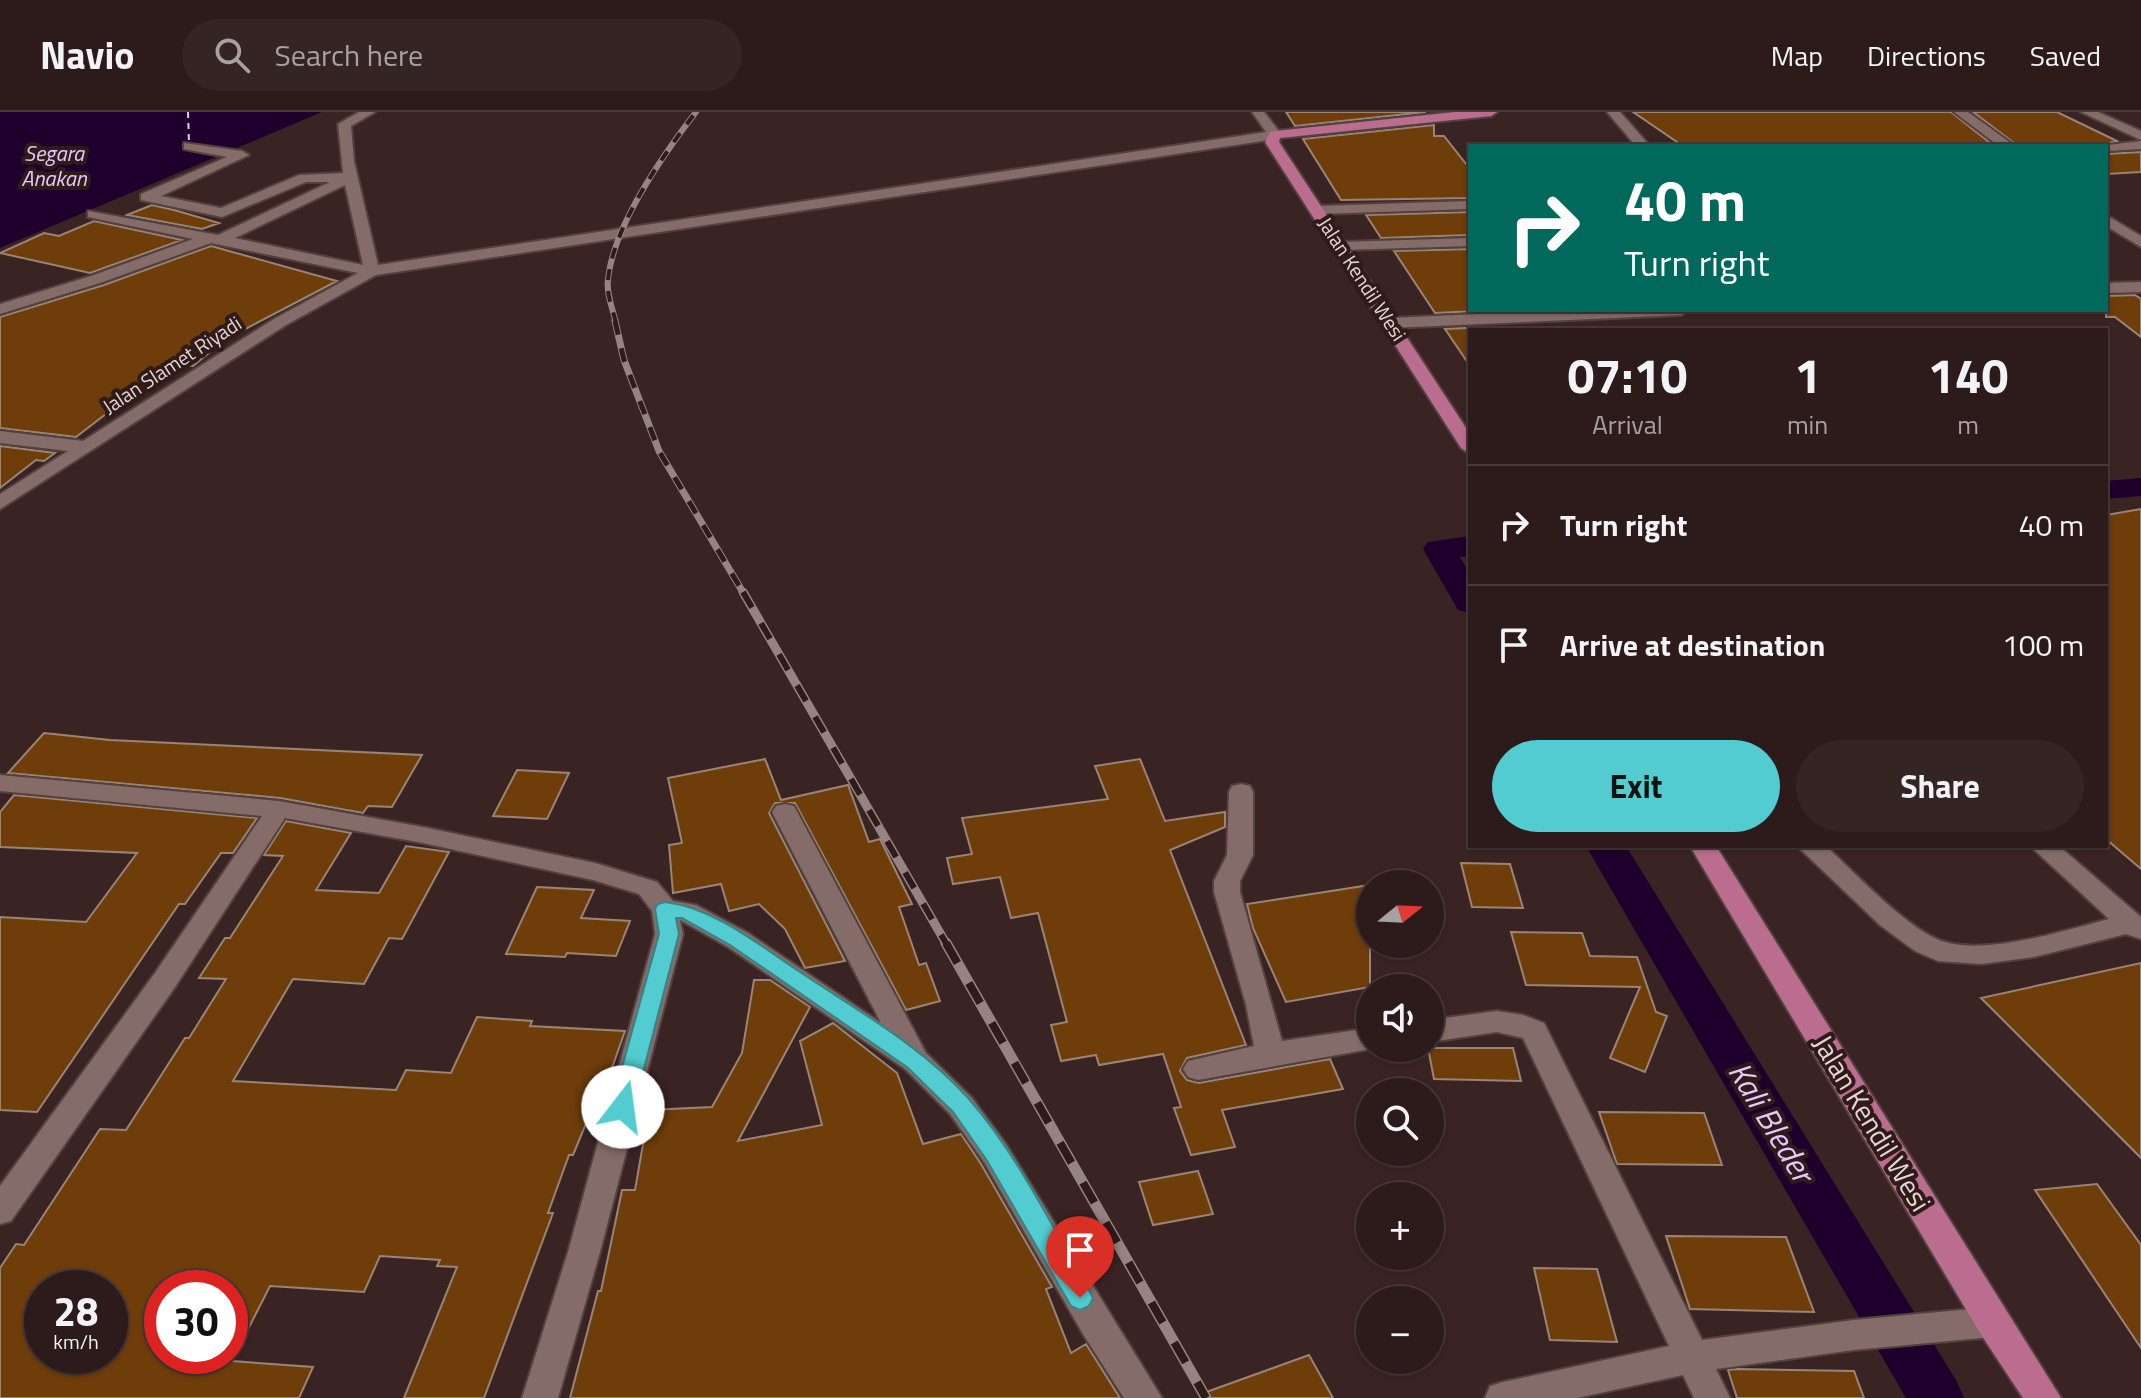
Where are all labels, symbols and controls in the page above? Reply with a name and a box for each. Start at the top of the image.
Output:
search box [182,19,742,91]
text: Navio [40,26,134,84]
text: Search here [274,32,423,78]
icon: search [210,33,254,77]
text: Map [1771,34,1823,77]
text: Directions [1867,34,1986,77]
text: Saved [2030,34,2101,77]
water label: Segara Anakan [21,136,88,195]
text: 40 m [1624,158,1746,243]
icon: right [1492,176,1596,280]
street label: Jalan Kendil Wesi [1311,210,1414,347]
text: Turn right [1624,235,1769,290]
street label: Jalan Slamet Riyadi [96,308,247,421]
text: 07:10 [1568,339,1687,412]
text: 1 [1794,339,1821,412]
text: 140 [1928,339,2008,412]
text: Arrival [1592,405,1663,444]
text: min [1787,405,1828,444]
text: m [1957,405,1979,444]
text: Turn right [1560,502,1688,548]
text: 40 m [2019,502,2084,548]
icon: right [1492,503,1536,547]
text: Arrive at destination [1560,622,1825,668]
text: 100 m [2002,622,2084,668]
icon: arrive [1492,623,1536,667]
button: Exit [1492,740,1780,832]
button: Share [1796,740,2084,832]
north arrow [1356,870,1444,958]
map controls [1356,870,1444,1374]
button: sound [1356,974,1444,1062]
street label: Jalan Kendil Wesi [1803,1026,1942,1219]
water label: Kali Bleder [1717,1052,1829,1194]
position arrow [581,1065,665,1149]
button: search [1356,1078,1444,1166]
button: + [1356,1182,1444,1270]
pin [1046,1216,1114,1298]
icon: arrive [1058,1228,1102,1272]
speed limit sign: 30 [144,1270,248,1374]
text: 28 [54,1281,98,1342]
button: − [1356,1286,1444,1374]
text: km/h [53,1326,99,1357]

